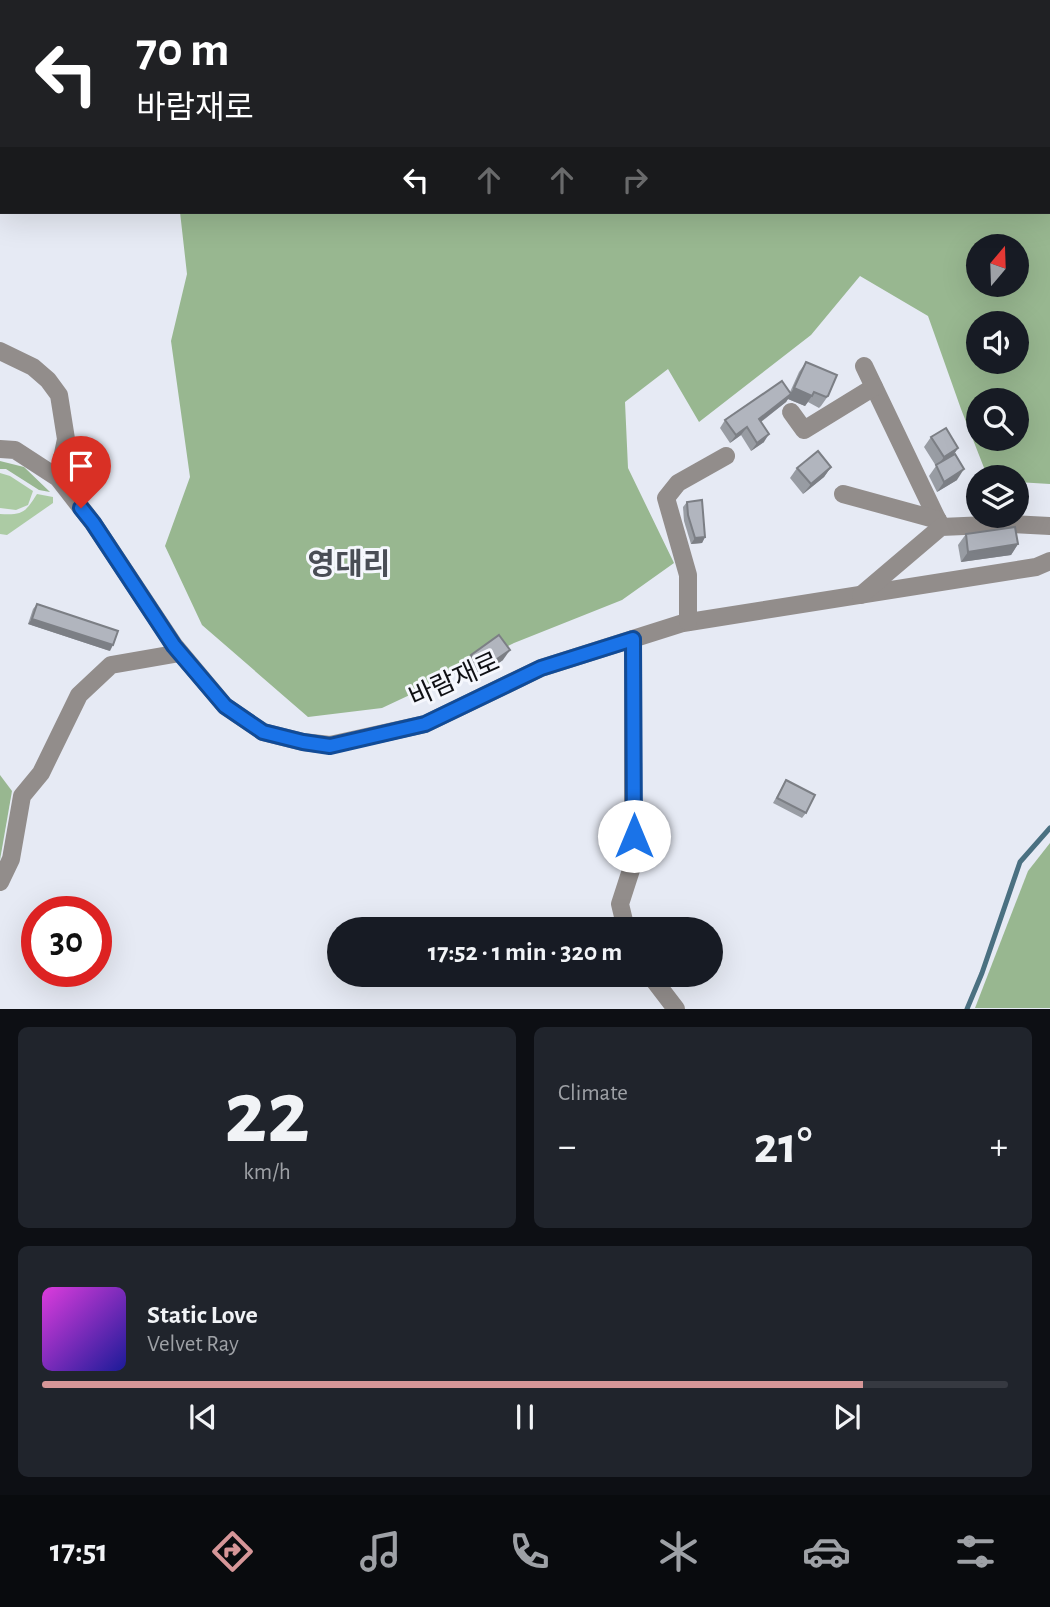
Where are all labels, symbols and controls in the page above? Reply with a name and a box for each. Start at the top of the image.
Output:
text: 70 m [136,26,230,75]
icon: left [21,28,112,119]
text: 바람재로 [136,92,254,124]
icon: left [397,161,435,199]
icon: ahead [470,161,508,199]
icon: ahead [543,161,581,199]
icon: right [616,161,654,199]
north arrow [966,234,1029,298]
map controls [966,234,1029,528]
button: sound [966,311,1029,374]
button: search [966,388,1029,451]
pin [51,436,111,508]
icon: arrive [62,447,100,485]
button: layers [966,465,1029,528]
district label: 영대리 [308,548,390,580]
street label: 바람재로 [405,648,503,711]
position arrow [597,799,671,873]
speed limit sign: 30 [21,896,112,987]
text: 17:52 · 1 min · 320 m [428,939,622,965]
text: 22 [224,1068,310,1159]
text: Climate [558,1082,628,1105]
text: 21° [754,1120,812,1172]
text: − [558,1128,576,1166]
text: + [990,1128,1008,1166]
text: km/h [243,1161,291,1184]
text: Static Love [147,1302,258,1328]
text: Velvet Ray [147,1333,239,1356]
icon: previous [184,1398,222,1436]
icon: pause [506,1398,544,1436]
icon: next [828,1398,866,1436]
icon: directions [208,1527,257,1576]
icon: music [356,1527,405,1576]
icon: phone [505,1527,554,1576]
icon: climate [654,1527,703,1576]
icon: car [802,1527,851,1576]
icon: filters [951,1527,1000,1576]
text: 17:51 [50,1535,108,1567]

